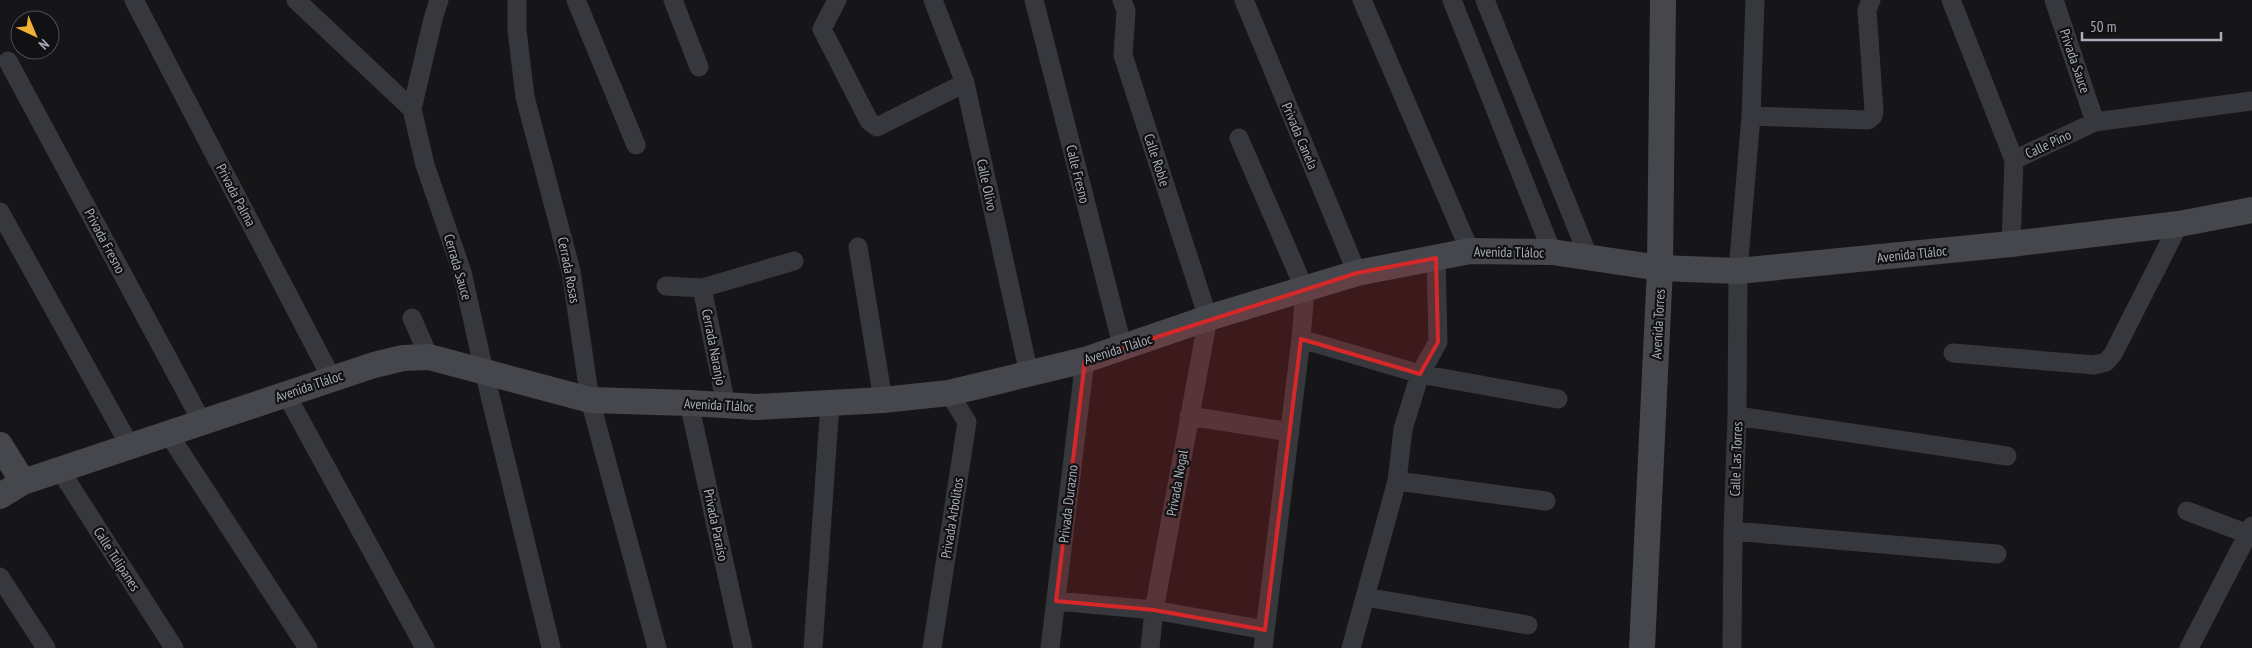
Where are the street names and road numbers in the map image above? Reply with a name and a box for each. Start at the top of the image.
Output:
street label: Privada Sauce [2056,27,2094,96]
street label: Privada Canela [1278,100,1322,172]
street label: Calle Pino [2022,126,2074,162]
street label: Calle Roble [1140,131,1174,189]
street label: Calle Fresno [1062,143,1094,205]
street label: Calle Olivo [973,157,1001,213]
street label: Privada Palma [212,161,260,229]
street label: Privada Fresno [80,206,130,276]
street label: Cerrada Sauce [440,232,476,302]
street label: Cerrada Rosas [554,235,584,305]
street label: Avenida Tláloc [1876,241,1948,267]
street label: Avenida Tláloc [1474,242,1544,262]
street label: Avenida Torres [1647,288,1669,359]
street label: Cerrada Naranjo [698,307,730,387]
street label: Avenida Tláloc [1082,330,1154,368]
street label: Avenida Tláloc [273,366,345,406]
street label: Avenida Tláloc [683,394,755,416]
street label: Calle Las Torres [1726,421,1746,497]
street label: Privada Nogal [1162,448,1192,518]
street label: Privada Durazno [1054,464,1082,544]
street label: Privada Arbolitos [937,476,967,560]
street label: Privada Paraíso [700,487,732,563]
street label: Calle Tulipanes [90,524,144,595]

